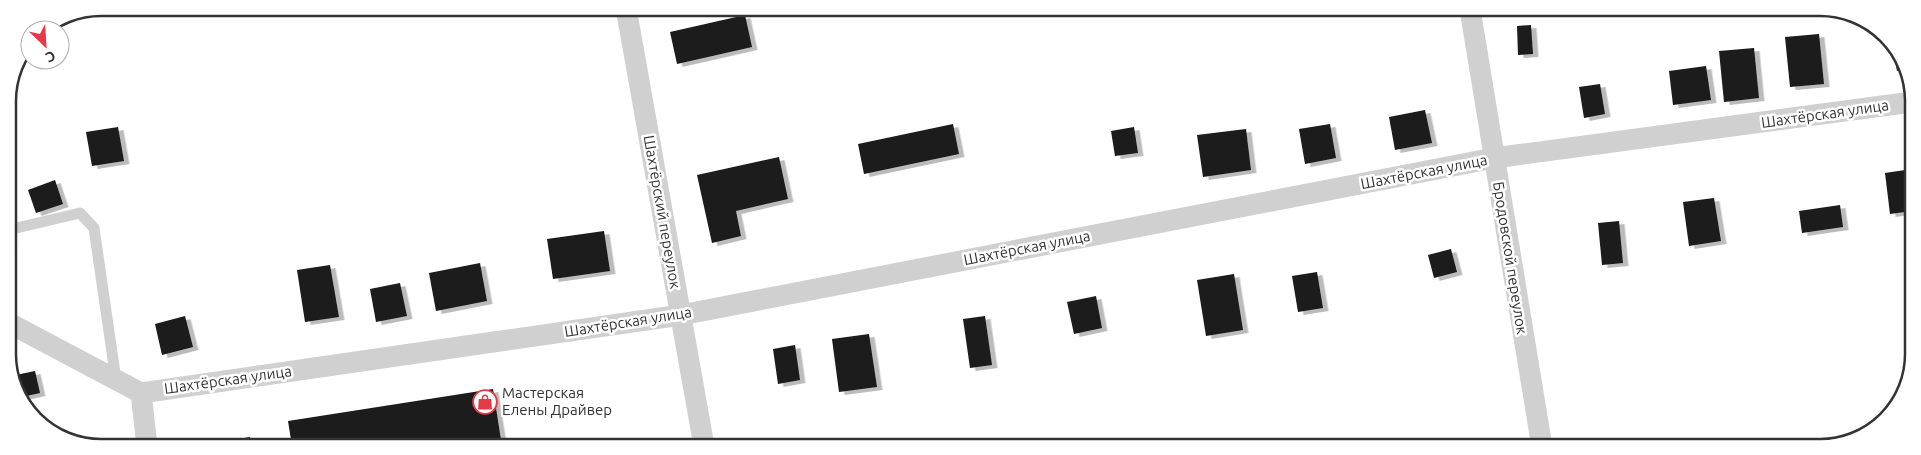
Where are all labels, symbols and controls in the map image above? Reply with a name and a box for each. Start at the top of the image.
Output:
north arrow [20,20,70,70]
text: С [43,48,58,66]
street label: Шахтёрская улица [1760,96,1890,131]
street label: Шахтёрский переулок [641,134,684,290]
street label: Шахтёрская улица [1359,151,1489,192]
street label: Бродовской переулок [1490,180,1531,336]
street label: Шахтёрская улица [962,227,1092,268]
street label: Шахтёрская улица [563,303,693,340]
street label: Шахтёрская улица [163,362,293,397]
place label: Мастерская Елены Драйвер [502,384,612,418]
shop icon: Мастерская Елены Драйвер [472,389,498,415]

